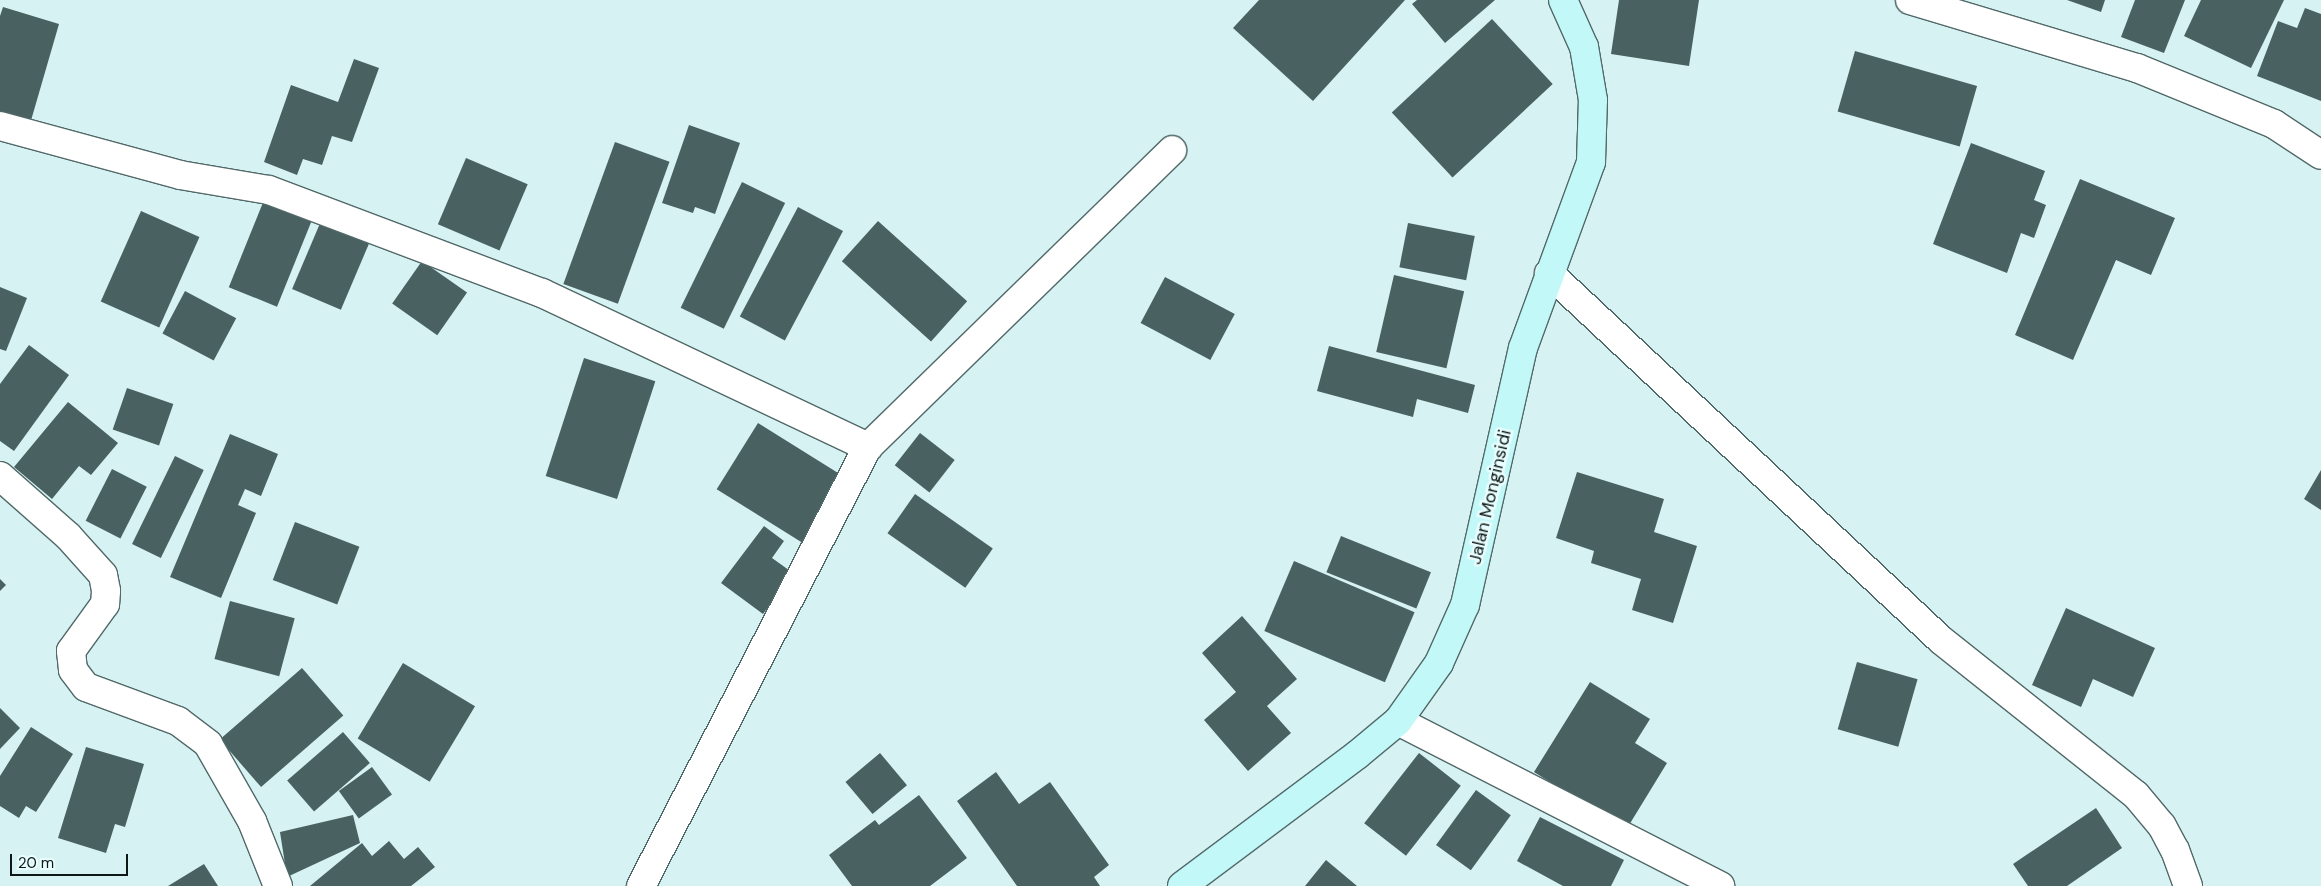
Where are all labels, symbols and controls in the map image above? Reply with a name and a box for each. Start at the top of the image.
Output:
street label: Jalan Monginsidi [1464,428,1516,566]
scale bar [12,844,130,876]
text: 20 m [18,853,54,873]

